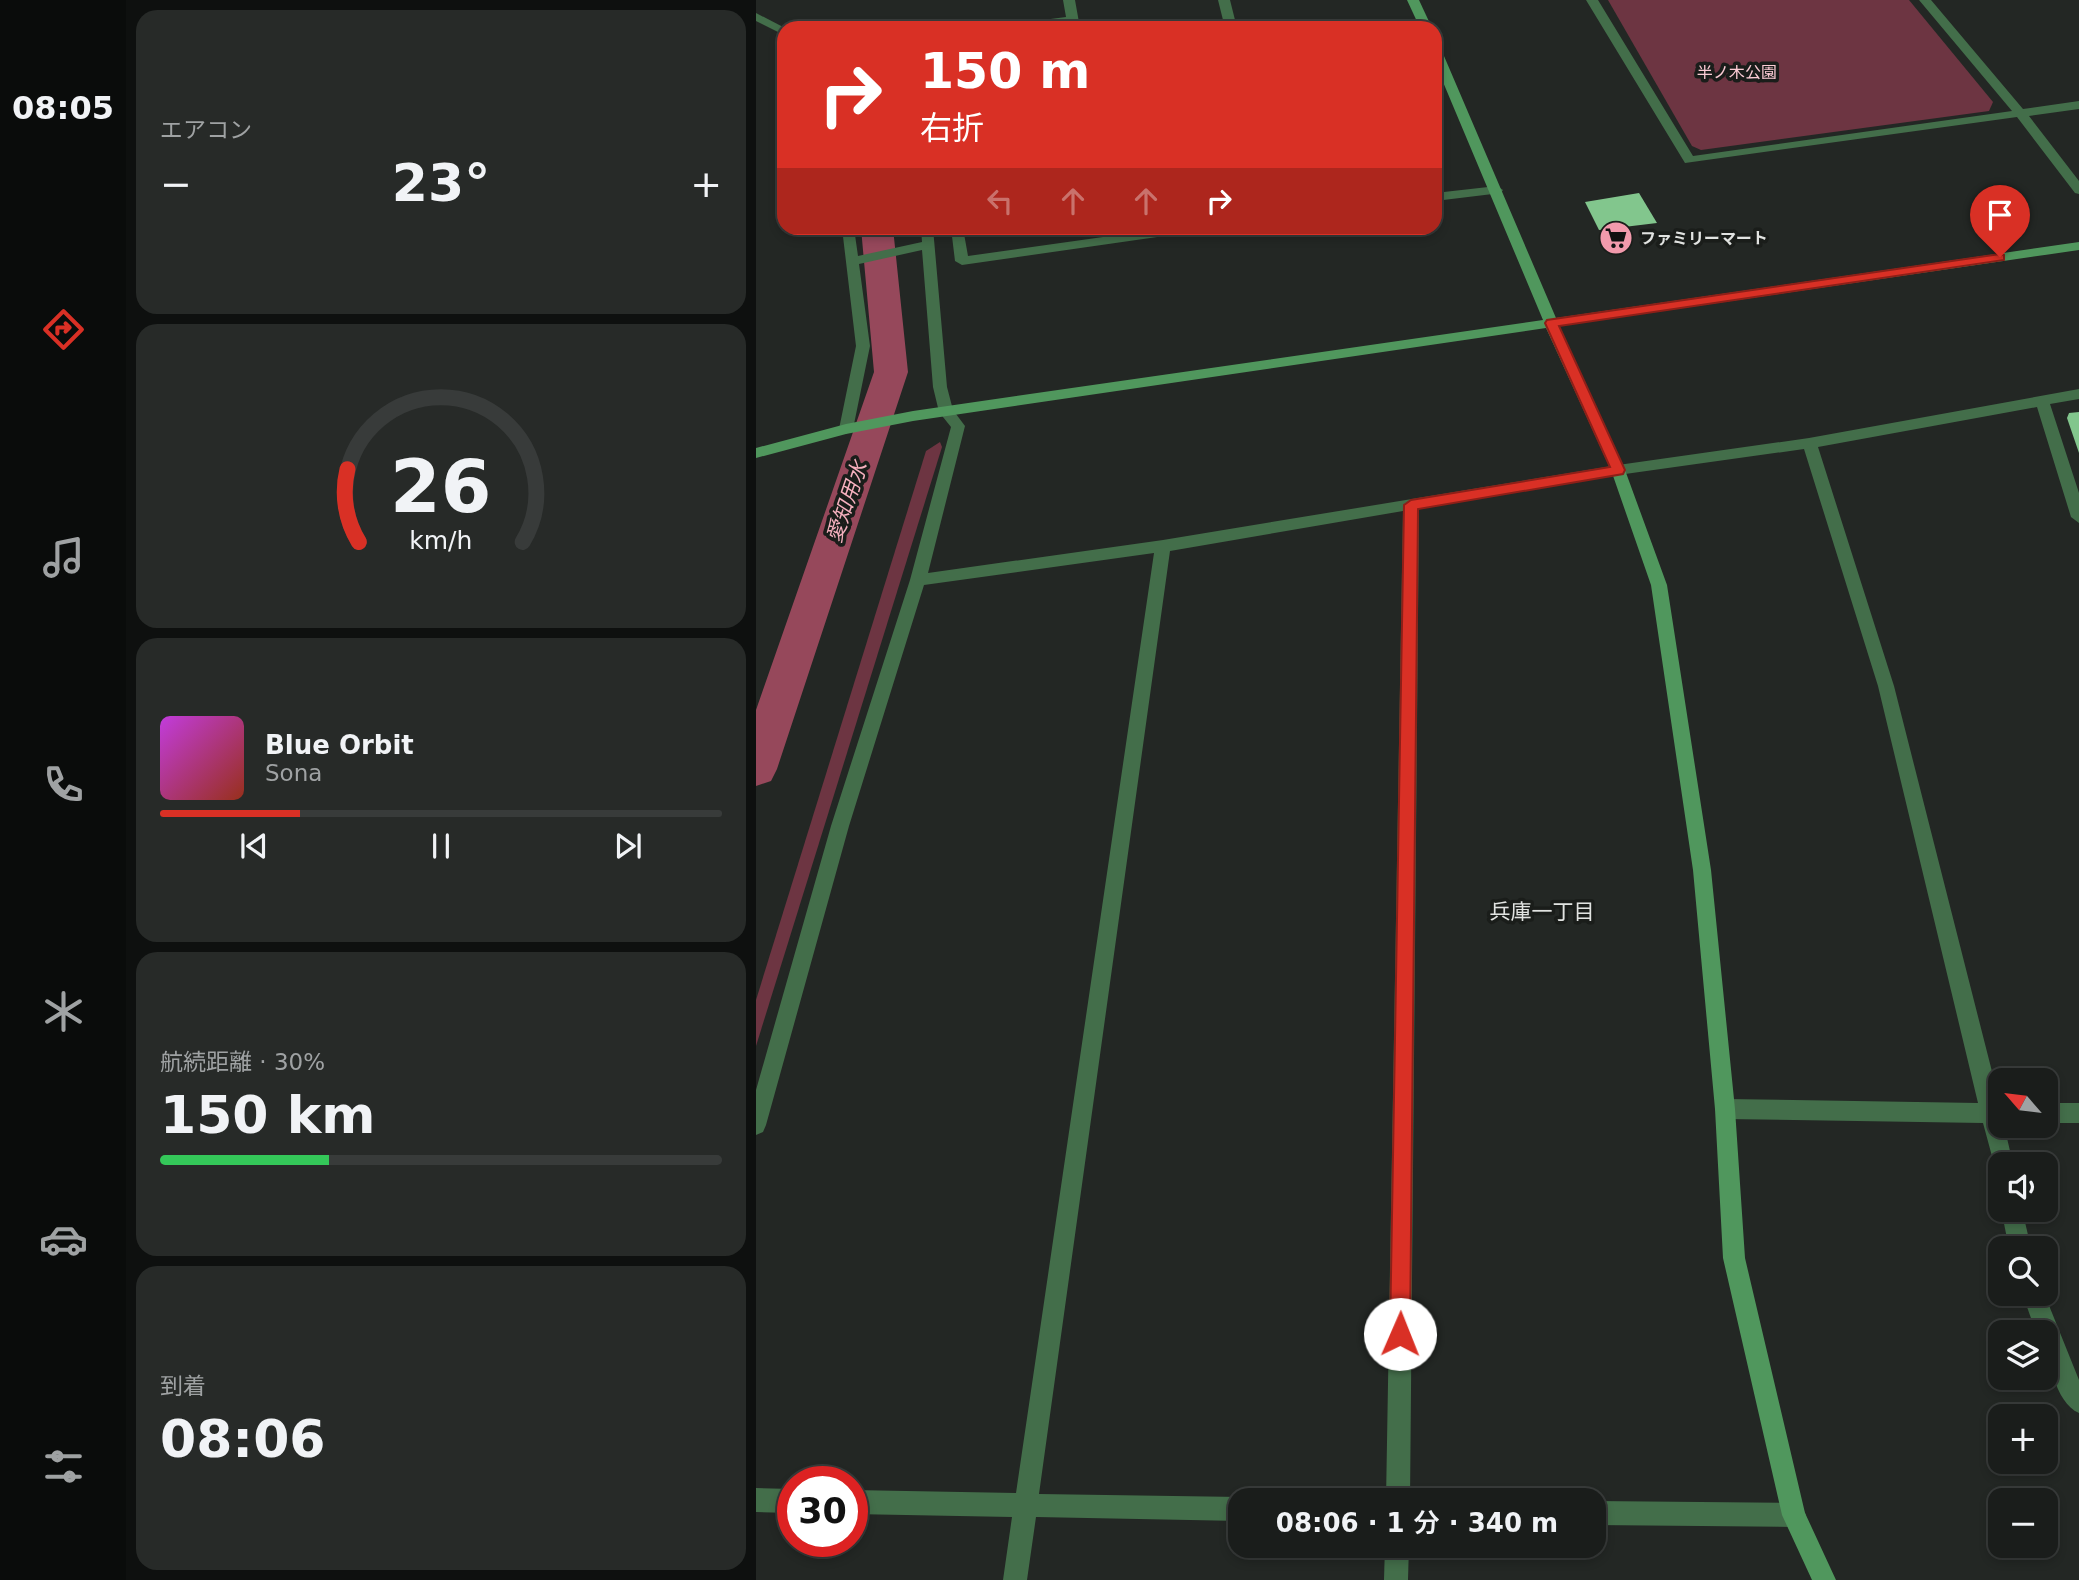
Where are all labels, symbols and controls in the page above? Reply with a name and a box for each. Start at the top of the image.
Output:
text: 150 m [920,43,1090,100]
icon: right [805,49,896,140]
park label: 半ノ木公園 [1697,63,1777,82]
text: 08:05 [12,89,114,127]
text: 右折 [920,109,984,147]
text: エアコン [160,117,252,143]
text: 23° [392,153,490,213]
text: − [160,162,192,206]
text: + [690,162,722,206]
icon: left [981,182,1019,220]
icon: ahead [1054,182,1092,220]
icon: ahead [1127,182,1165,220]
icon: right [1200,182,1238,220]
pin [1970,185,2030,257]
icon: arrive [1981,196,2019,234]
supermarket icon: ファミリーマート [1597,219,1635,257]
place label: ファミリーマート [1640,229,1768,248]
icon: directions [39,305,88,354]
text: 26 [390,444,492,529]
water label: 愛知用水 [822,456,873,546]
text: km/h [409,526,473,555]
icon: music [39,533,88,582]
text: Blue Orbit [265,730,414,760]
icon: phone [39,760,88,809]
text: Sona [265,760,322,786]
icon: previous [235,827,273,865]
icon: pause [422,827,460,865]
icon: next [609,827,647,865]
district label: 兵庫一丁目 [1490,900,1595,924]
icon: climate [39,987,88,1036]
text: 航続距離 · 30% [160,1049,325,1075]
north arrow [1988,1068,2058,1138]
map controls [1988,1068,2058,1558]
text: 150 km [160,1085,375,1145]
button: sound [1988,1152,2058,1222]
icon: car [39,1215,88,1264]
button: search [1988,1236,2058,1306]
position arrow [1363,1297,1437,1371]
button: layers [1988,1320,2058,1390]
text: 到着 [160,1373,206,1399]
button: + [1988,1404,2058,1474]
text: 08:06 [160,1409,326,1469]
icon: filters [39,1442,88,1491]
speed limit sign: 30 [777,1466,868,1557]
button: − [1988,1488,2058,1558]
text: 08:06 · 1 分 · 340 m [1276,1508,1558,1538]

